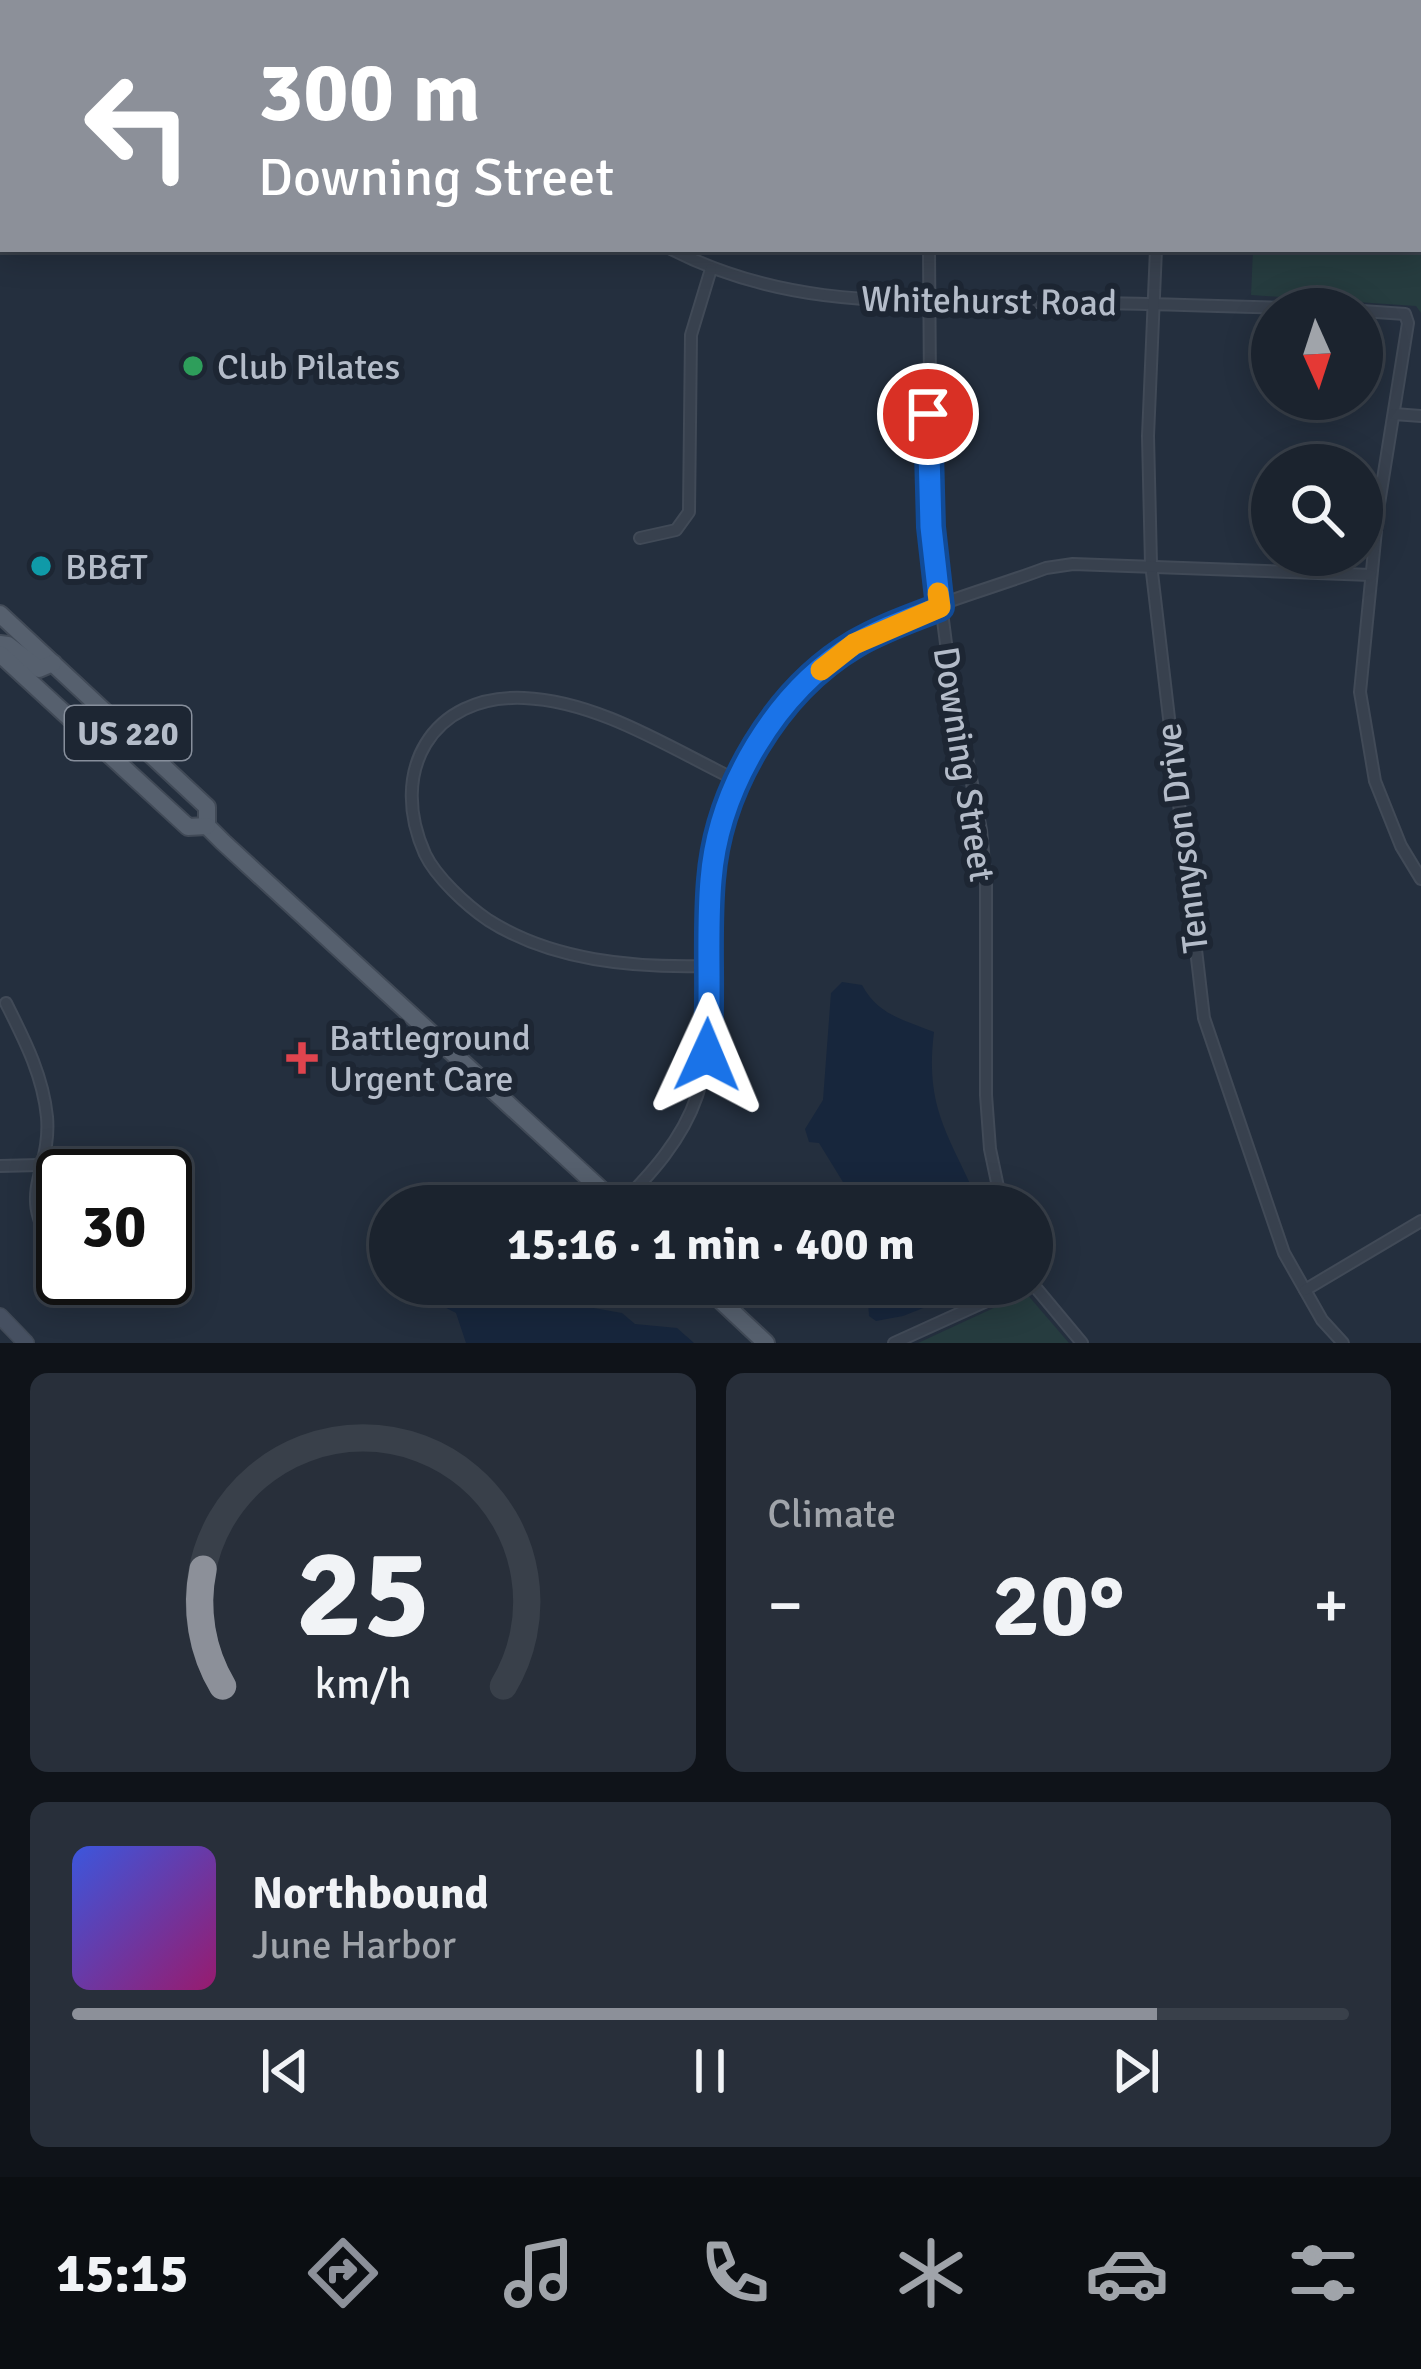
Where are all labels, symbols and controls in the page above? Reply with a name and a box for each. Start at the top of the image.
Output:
text: 300 m [258,41,480,145]
icon: left [60,48,216,204]
text: Downing Street [258,144,614,211]
street label: Whitehurst Road [861,277,1117,326]
north arrow [1251,288,1383,420]
map controls [1251,288,1383,576]
place label: Club Pilates [217,345,400,390]
marker: Club Pilates [180,353,206,379]
pin [877,363,979,465]
icon: arrive [895,381,961,447]
button: search [1251,444,1383,576]
place label: BB&T [65,545,148,590]
marker: BB&T [28,553,54,579]
street label: Downing Street [923,643,1004,885]
road number: US 220 [65,706,191,760]
street label: Tennyson Drive [1146,721,1219,955]
position arrow [644,992,770,1118]
place label: Battleground Urgent Care [329,1016,531,1102]
marker: Battleground Urgent Care [286,1042,318,1074]
speed limit sign: 30 [36,1149,192,1305]
text: 15:16 · 1 min · 400 m [507,1217,915,1272]
text: Climate [768,1490,896,1538]
text: 25 [295,1518,430,1671]
text: 20° [992,1550,1125,1661]
text: − [768,1565,803,1646]
text: + [1313,1565,1349,1646]
text: km/h [314,1657,411,1710]
text: Northbound [252,1866,489,1921]
text: June Harbor [252,1921,456,1969]
icon: previous [252,2038,318,2104]
icon: pause [677,2038,743,2104]
icon: next [1103,2038,1169,2104]
icon: directions [301,2231,385,2315]
icon: music [497,2231,581,2315]
icon: phone [693,2231,777,2315]
icon: climate [889,2231,973,2315]
icon: car [1085,2231,1169,2315]
icon: filters [1281,2231,1365,2315]
text: 15:15 [56,2240,189,2307]

